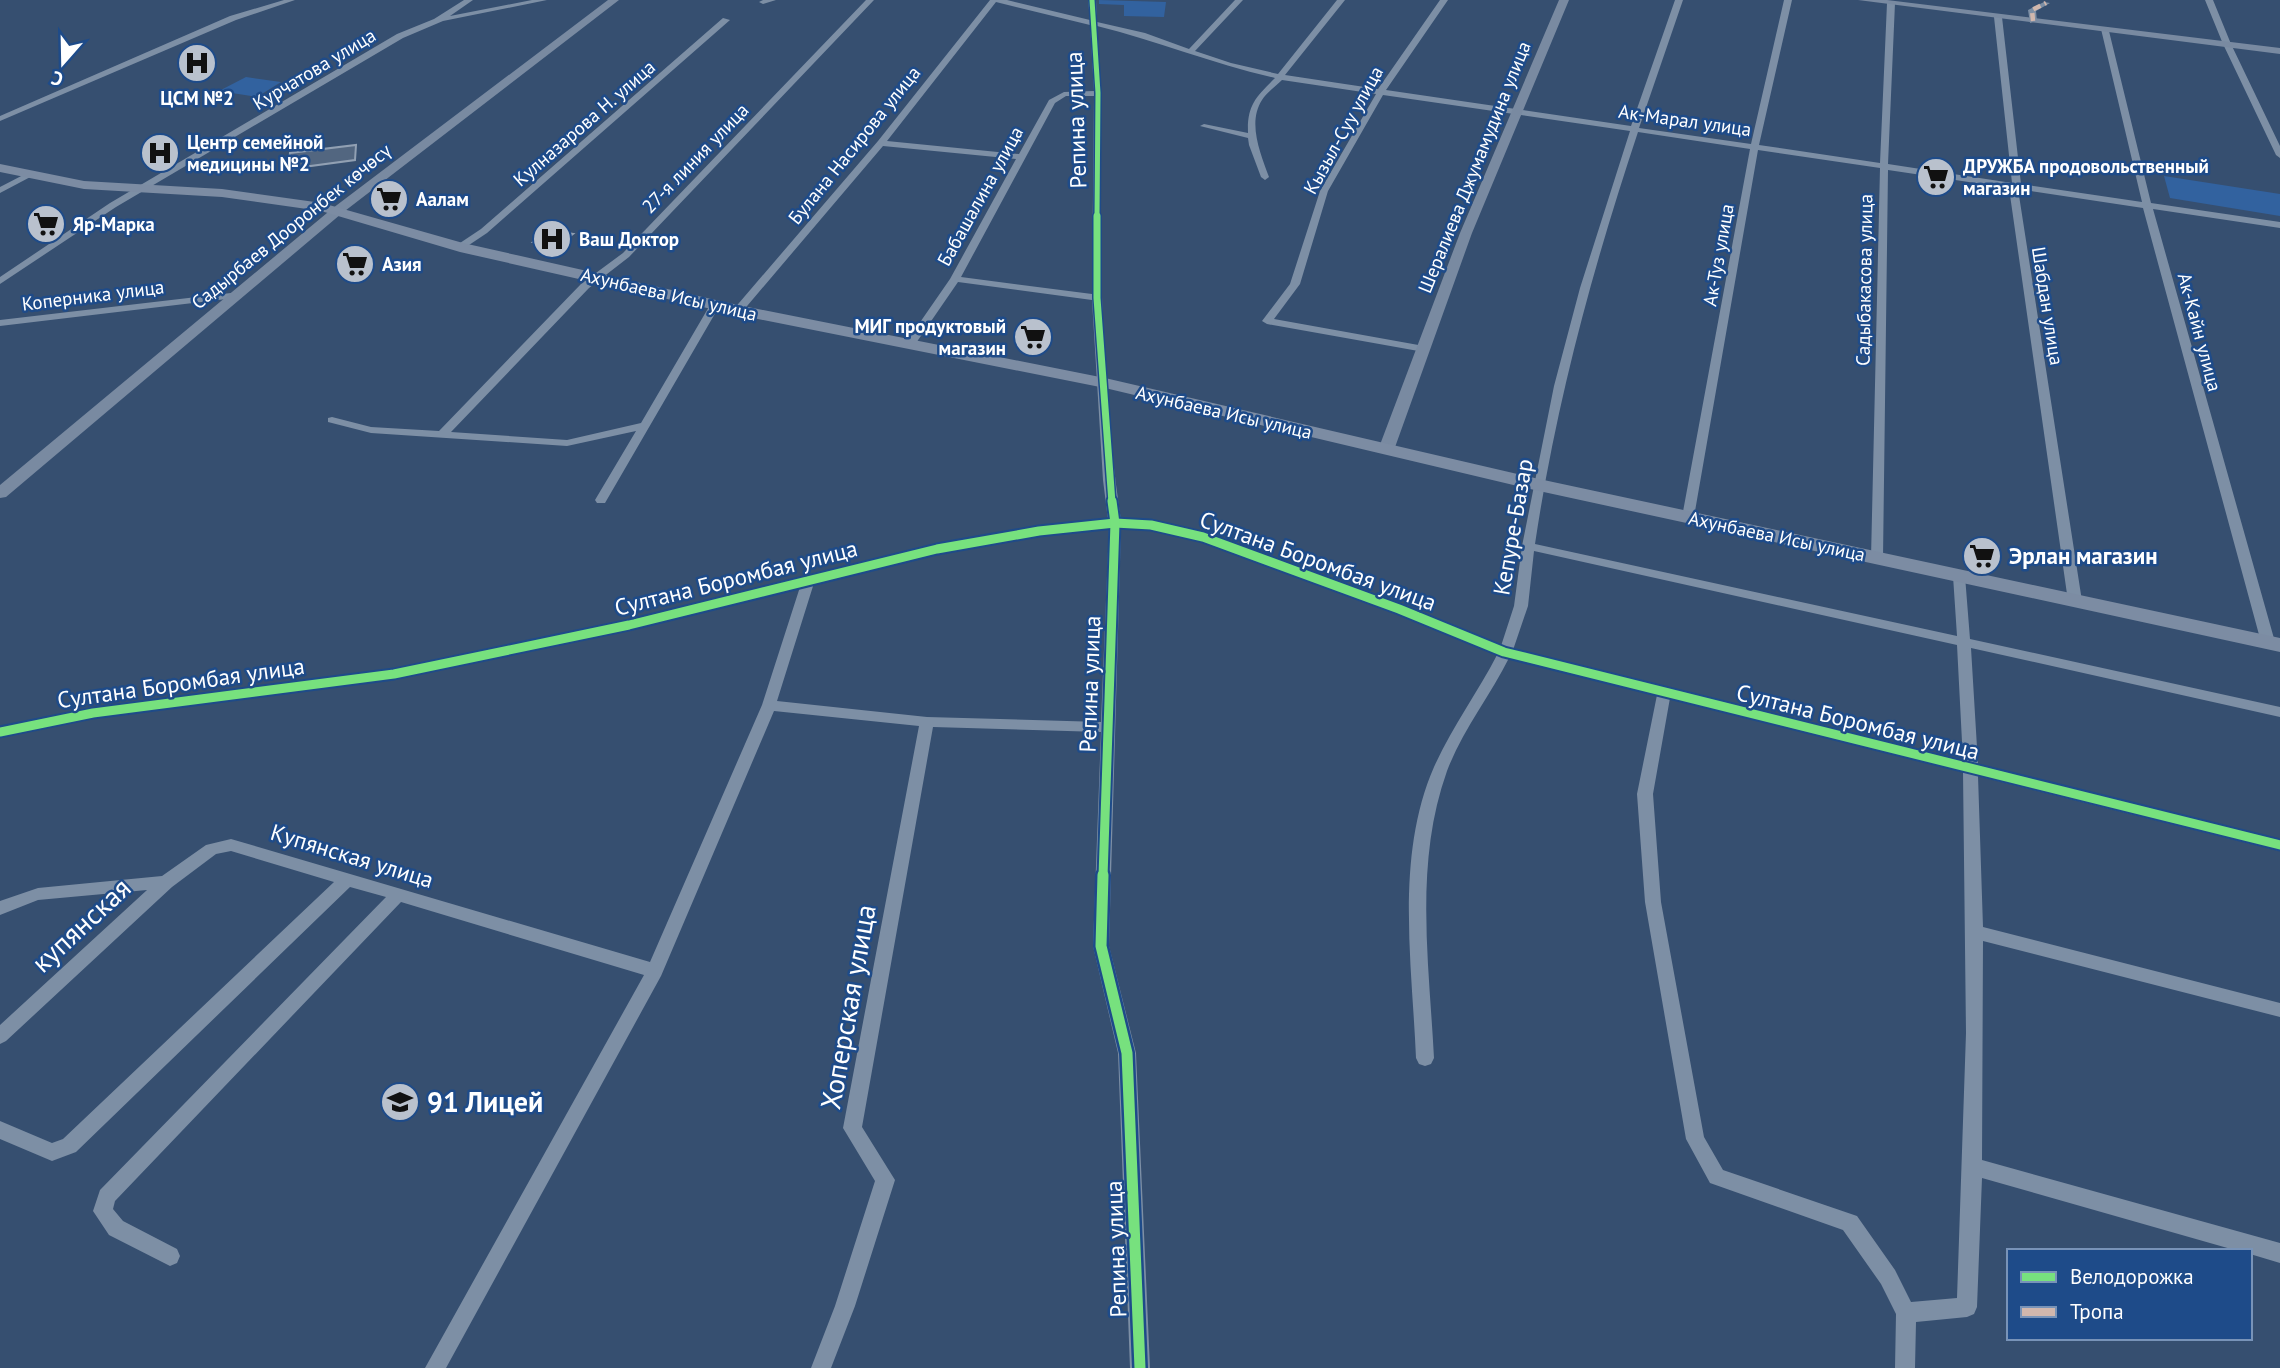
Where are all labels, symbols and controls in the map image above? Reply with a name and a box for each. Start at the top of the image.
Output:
street label: Курчатова улица [248,23,380,115]
north arrow [28,28,98,98]
street label: Шералиева Джумамудина улица [1412,38,1536,296]
hospital icon: ЦСМ №2 [176,42,218,84]
street label: Репина улица [1059,51,1092,189]
street label: Кулназарова Н. улица [508,55,660,191]
street label: Булана Насирова улица [783,61,925,229]
street label: Кызыл-Суу улица [1298,62,1388,198]
text: С [48,66,66,92]
place label: ЦСМ №2 [160,86,234,110]
street label: 27-я линия улица [637,98,753,218]
street label: Ак-Марал улица [1617,99,1753,141]
street label: Бабашалина улица [932,122,1028,270]
place label: Центр семейной медицины №2 [187,130,323,176]
hospital icon: Центр семейной медицины №2 [139,132,181,174]
street label: Садырбаев Дооронбек көчөсү [186,138,396,314]
place label: ДРУЖБА продовольственный магазин [1963,154,2209,200]
supermarket icon: ДРУЖБА продовольственный магазин [1915,156,1957,198]
supermarket icon: Аалам [368,178,410,220]
place label: Аалам [416,187,469,211]
street label: Садыбакасова улица [1851,194,1877,366]
street label: Ак-Туз улица [1697,202,1739,308]
supermarket icon: Яр-Марка [25,203,67,245]
place label: Яр-Марка [73,212,155,236]
hospital icon: Ваш Доктор [531,218,573,260]
place label: Ваш Доктор [579,227,679,251]
supermarket icon: Азия [334,243,376,285]
street label: Шабдан улица [2027,245,2069,367]
place label: Азия [382,252,422,276]
street label: Ахунбаева Исы улица [579,262,759,326]
street label: Ак-Кайн улица [2173,270,2227,394]
street label: Коперника улица [20,274,166,316]
place label: МИГ продуктовый магазин [854,314,1006,360]
supermarket icon: МИГ продуктовый магазин [1012,316,1054,358]
street label: Ахунбаева Исы улица [1134,380,1314,444]
street label: Кепуре-Базар [1486,457,1539,597]
street label: Султана Боромбая улица [1196,504,1440,617]
street label: Ахунбаева Исы улица [1686,506,1868,566]
street label: Султана Боромбая улица [611,533,860,622]
supermarket icon: Эрлан магазин [1961,535,2003,577]
place label: Эрлан магазин [2009,541,2158,570]
street label: Репина улица [1073,615,1106,753]
street label: Султана Боромбая улица [55,651,306,714]
street label: Султана Боромбая улица [1734,677,1983,766]
street label: Купянская улица [267,817,437,894]
street label: купянская [23,869,138,980]
street label: Хоперская улица [811,902,884,1112]
school or university icon: 91 Лицей [379,1081,421,1123]
place label: 91 Лицей [427,1083,543,1120]
street label: Репина улица [1099,1180,1132,1318]
legend [2007,1249,2252,1340]
text: Велодорожка [2070,1263,2194,1290]
text: Тропа [2070,1298,2124,1325]

